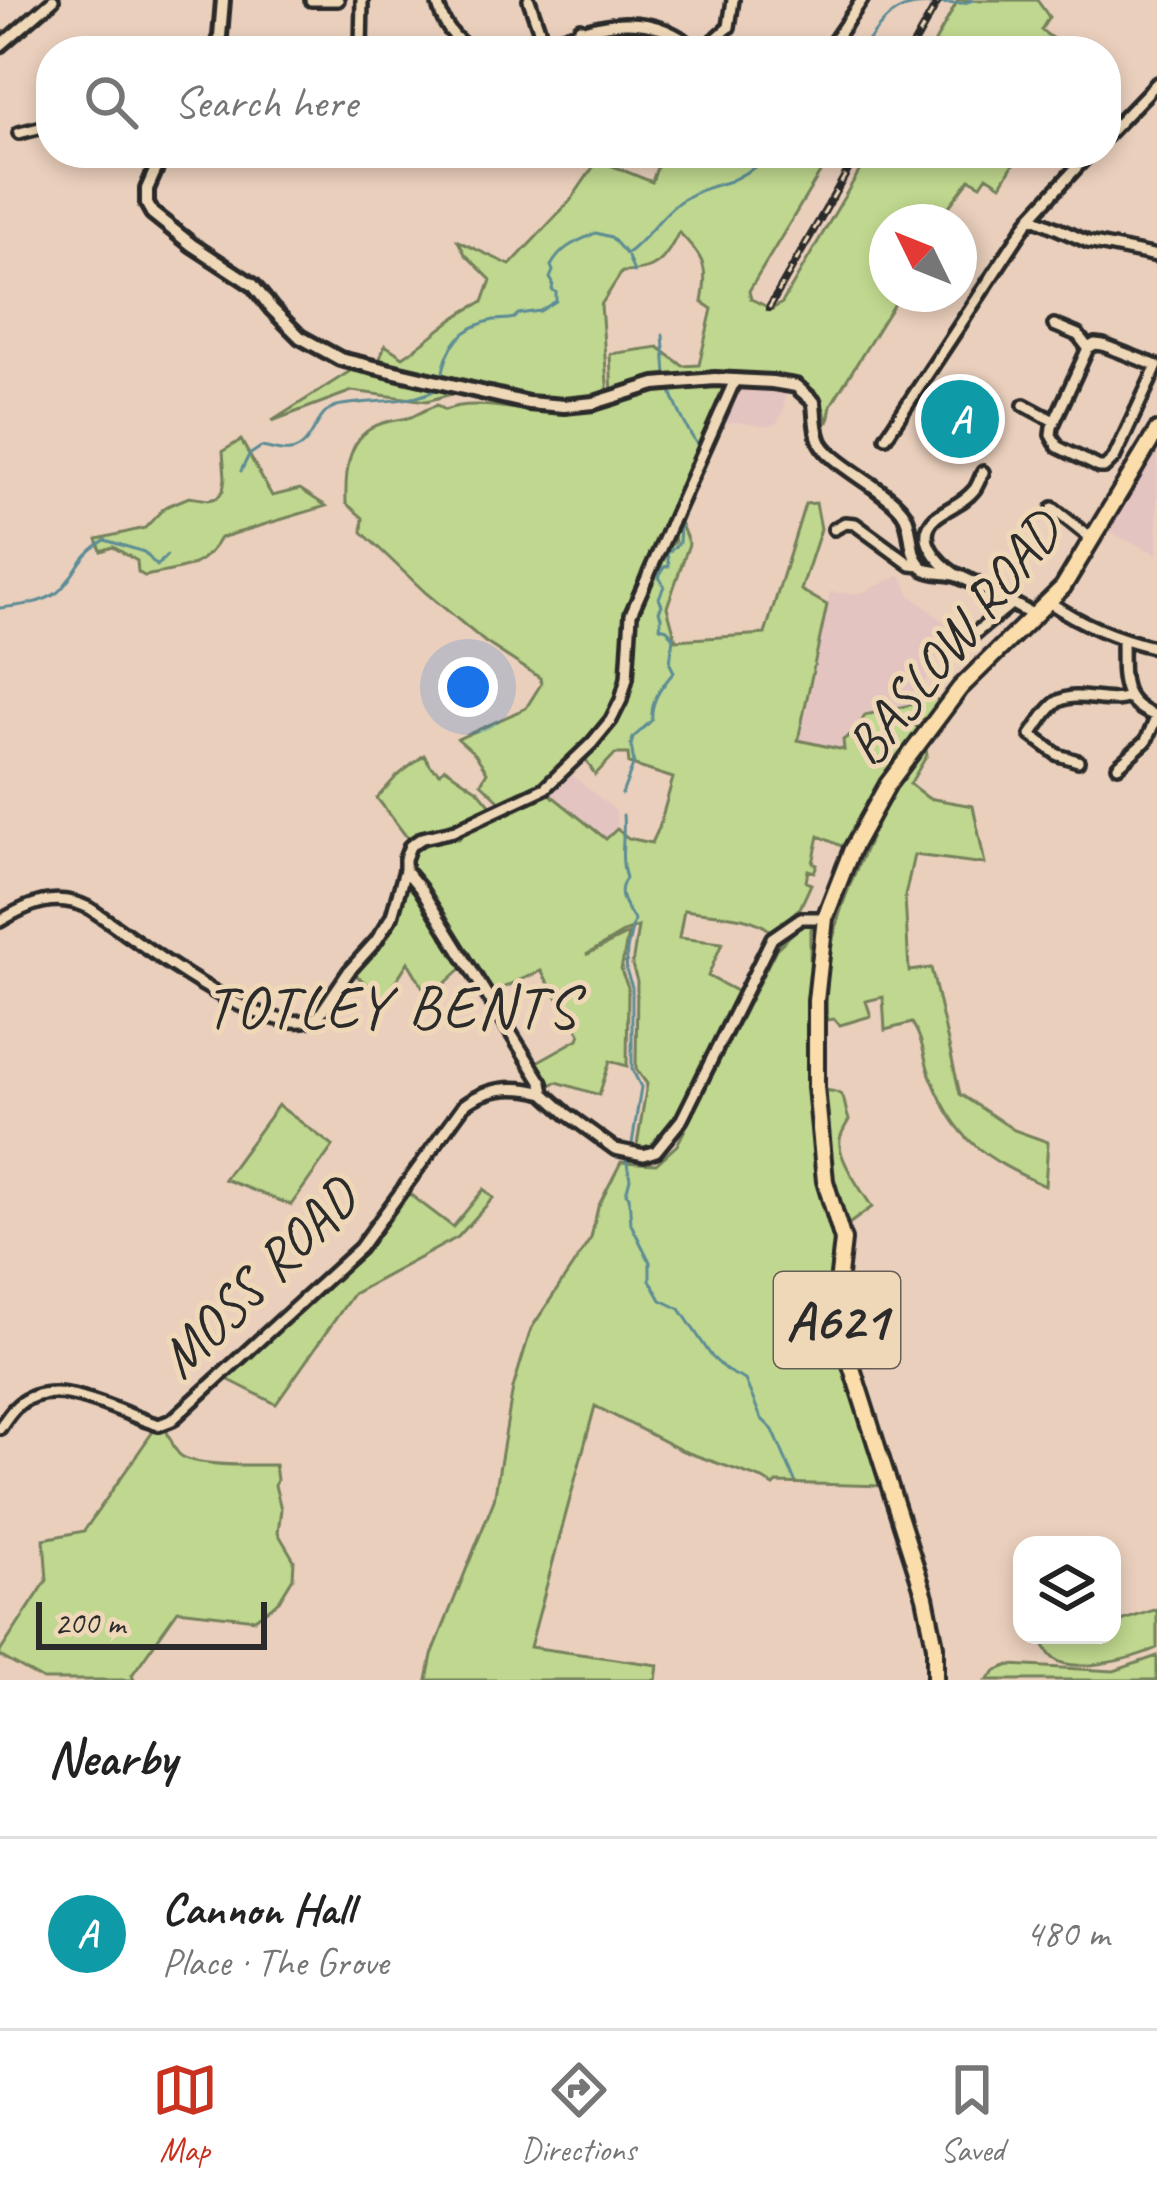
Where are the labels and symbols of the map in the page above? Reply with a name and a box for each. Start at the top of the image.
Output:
north arrow [869,204,977,312]
pin: A [921,374,999,464]
street label: BASLOW ROAD [829,494,1080,780]
your location [438,657,498,717]
district label: TOTLEY BENTS [205,969,587,1045]
street label: MOSS ROAD [143,1160,375,1393]
road number: A621 [774,1272,900,1368]
scale bar [36,1596,267,1649]

